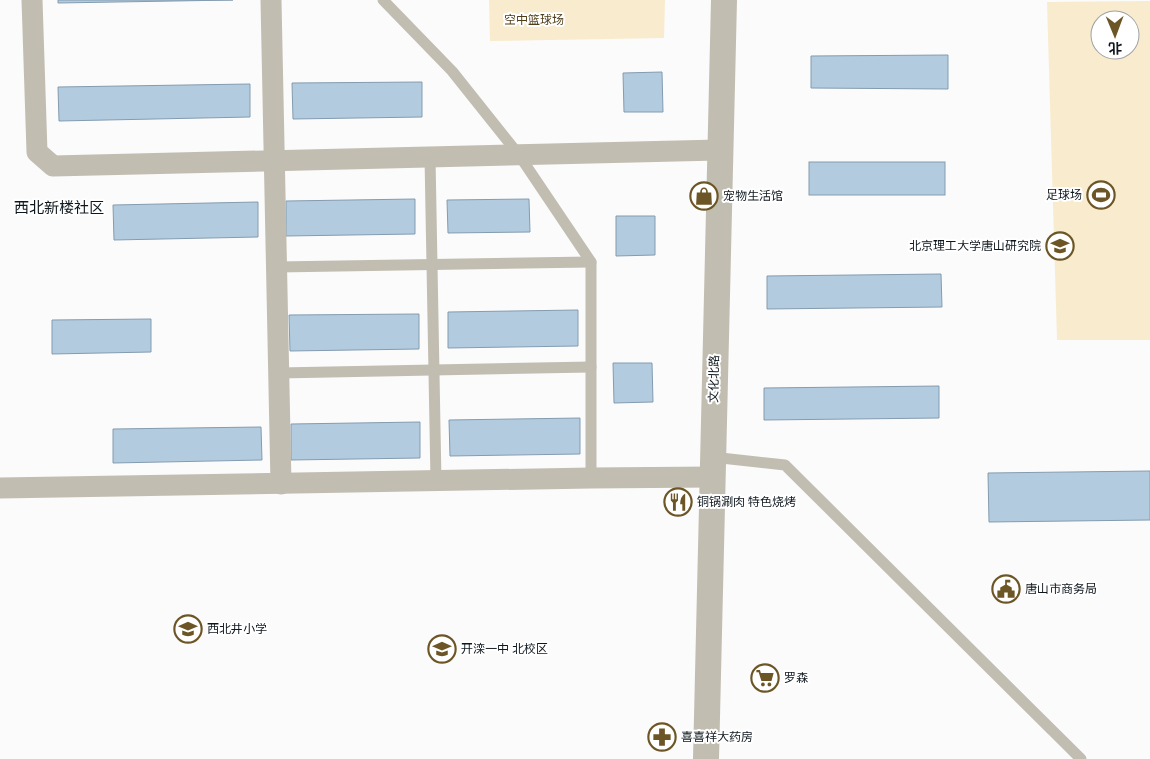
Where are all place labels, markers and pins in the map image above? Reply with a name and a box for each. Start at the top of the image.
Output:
sports icon: 足球场 [1086,180,1116,210]
shop icon: 宠物生活馆 [689,181,719,211]
place label: 足球场 [1046,188,1082,202]
place label: 宠物生活馆 [723,189,783,203]
school or university icon: 北京理工大学唐山研究院 [1045,231,1075,261]
place label: 北京理工大学唐山研究院 [909,239,1041,253]
restaurant icon: 铜锅涮肉 特色烧烤 [663,487,693,517]
place label: 铜锅涮肉 特色烧烤 [697,495,796,509]
public building icon: 唐山市商务局 [991,574,1021,604]
place label: 唐山市商务局 [1025,582,1097,596]
school or university icon: 西北井小学 [173,614,203,644]
place label: 西北井小学 [207,622,267,636]
school or university icon: 开滦一中 北校区 [427,634,457,664]
place label: 开滦一中 北校区 [461,642,548,656]
supermarket icon: 罗森 [750,663,780,693]
place label: 罗森 [784,671,808,685]
pharmacy icon: 喜喜祥大药房 [647,722,677,752]
place label: 喜喜祥大药房 [681,730,753,744]

